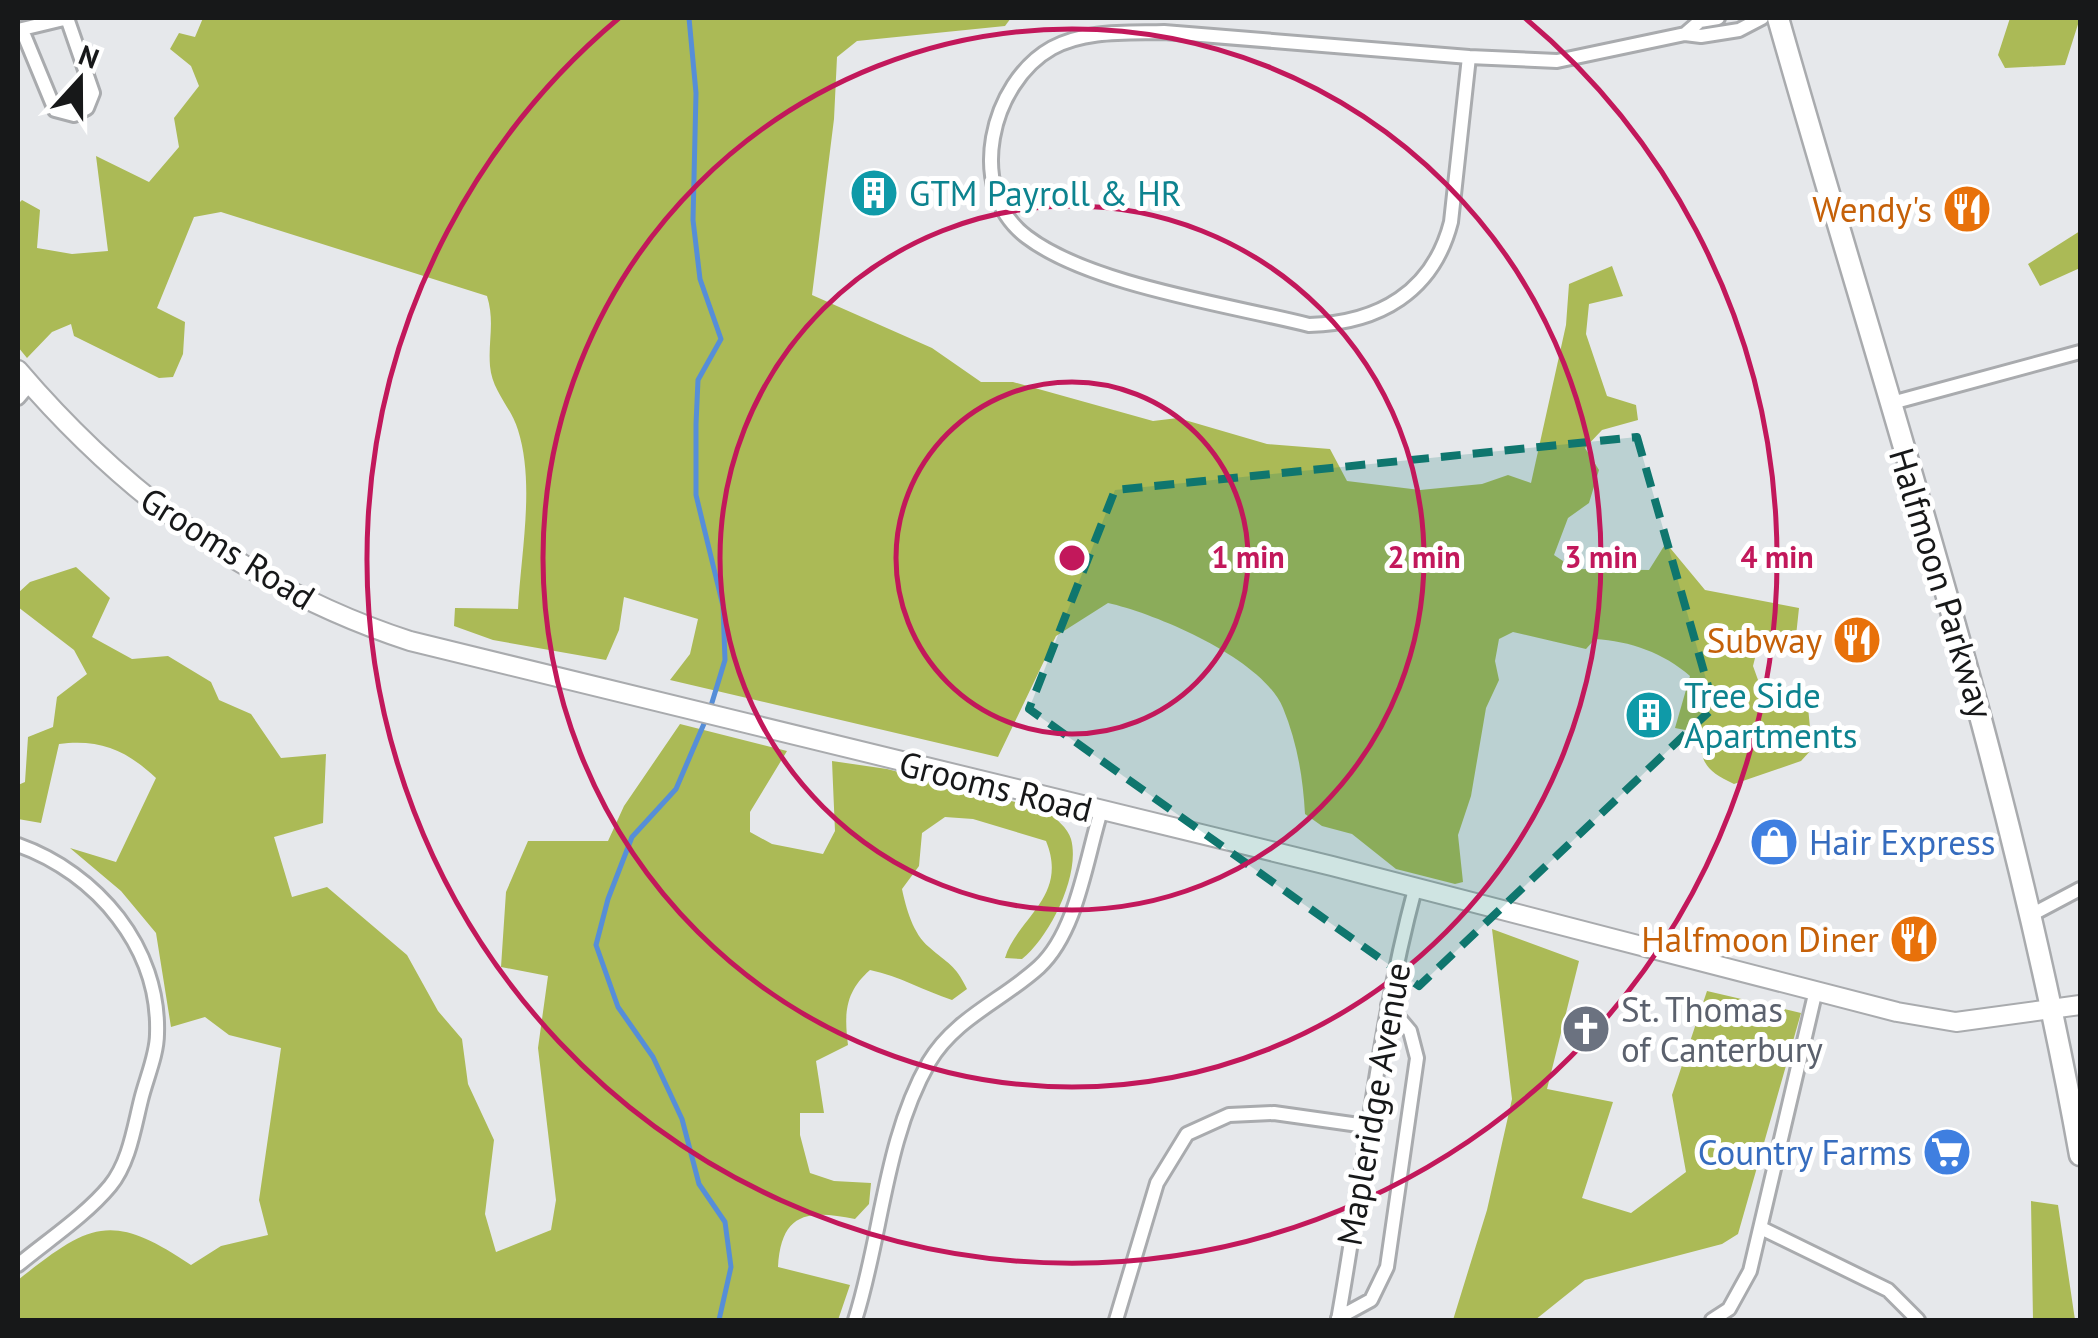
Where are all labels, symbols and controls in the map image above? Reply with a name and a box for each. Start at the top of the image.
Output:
north arrow [30,30,130,130]
text: N [74,36,104,77]
building icon: GTM Payroll & HR [848,167,900,219]
place label: GTM Payroll & HR [909,170,1182,216]
restaurant icon: Wendy's [1941,183,1993,235]
place label: Wendy's [1812,186,1932,232]
street label: Halfmoon Parkway [1879,442,2005,724]
street label: Grooms Road [132,476,324,620]
text: 1 min [1211,537,1285,576]
text: 2 min [1387,537,1461,576]
text: 3 min [1564,537,1638,576]
text: 4 min [1740,537,1814,576]
centre of rings [1054,540,1090,576]
restaurant icon: Subway [1831,614,1883,666]
place label: Subway [1707,617,1822,663]
place label: Tree Side Apartments [1684,672,1858,758]
building icon: Tree Side Apartments [1623,689,1675,741]
street label: Grooms Road [895,740,1097,832]
shop icon: Hair Express [1748,816,1800,868]
place label: Hair Express [1809,819,1995,865]
restaurant icon: Halfmoon Diner [1888,913,1940,965]
place label: Halfmoon Diner [1641,916,1879,962]
street label: Mapleridge Avenue [1326,959,1420,1249]
place label: St. Thomas of Canterbury [1621,986,1823,1072]
church icon: St. Thomas of Canterbury [1560,1003,1612,1055]
supermarket icon: Country Farms [1921,1126,1973,1178]
place label: Country Farms [1698,1129,1912,1175]

